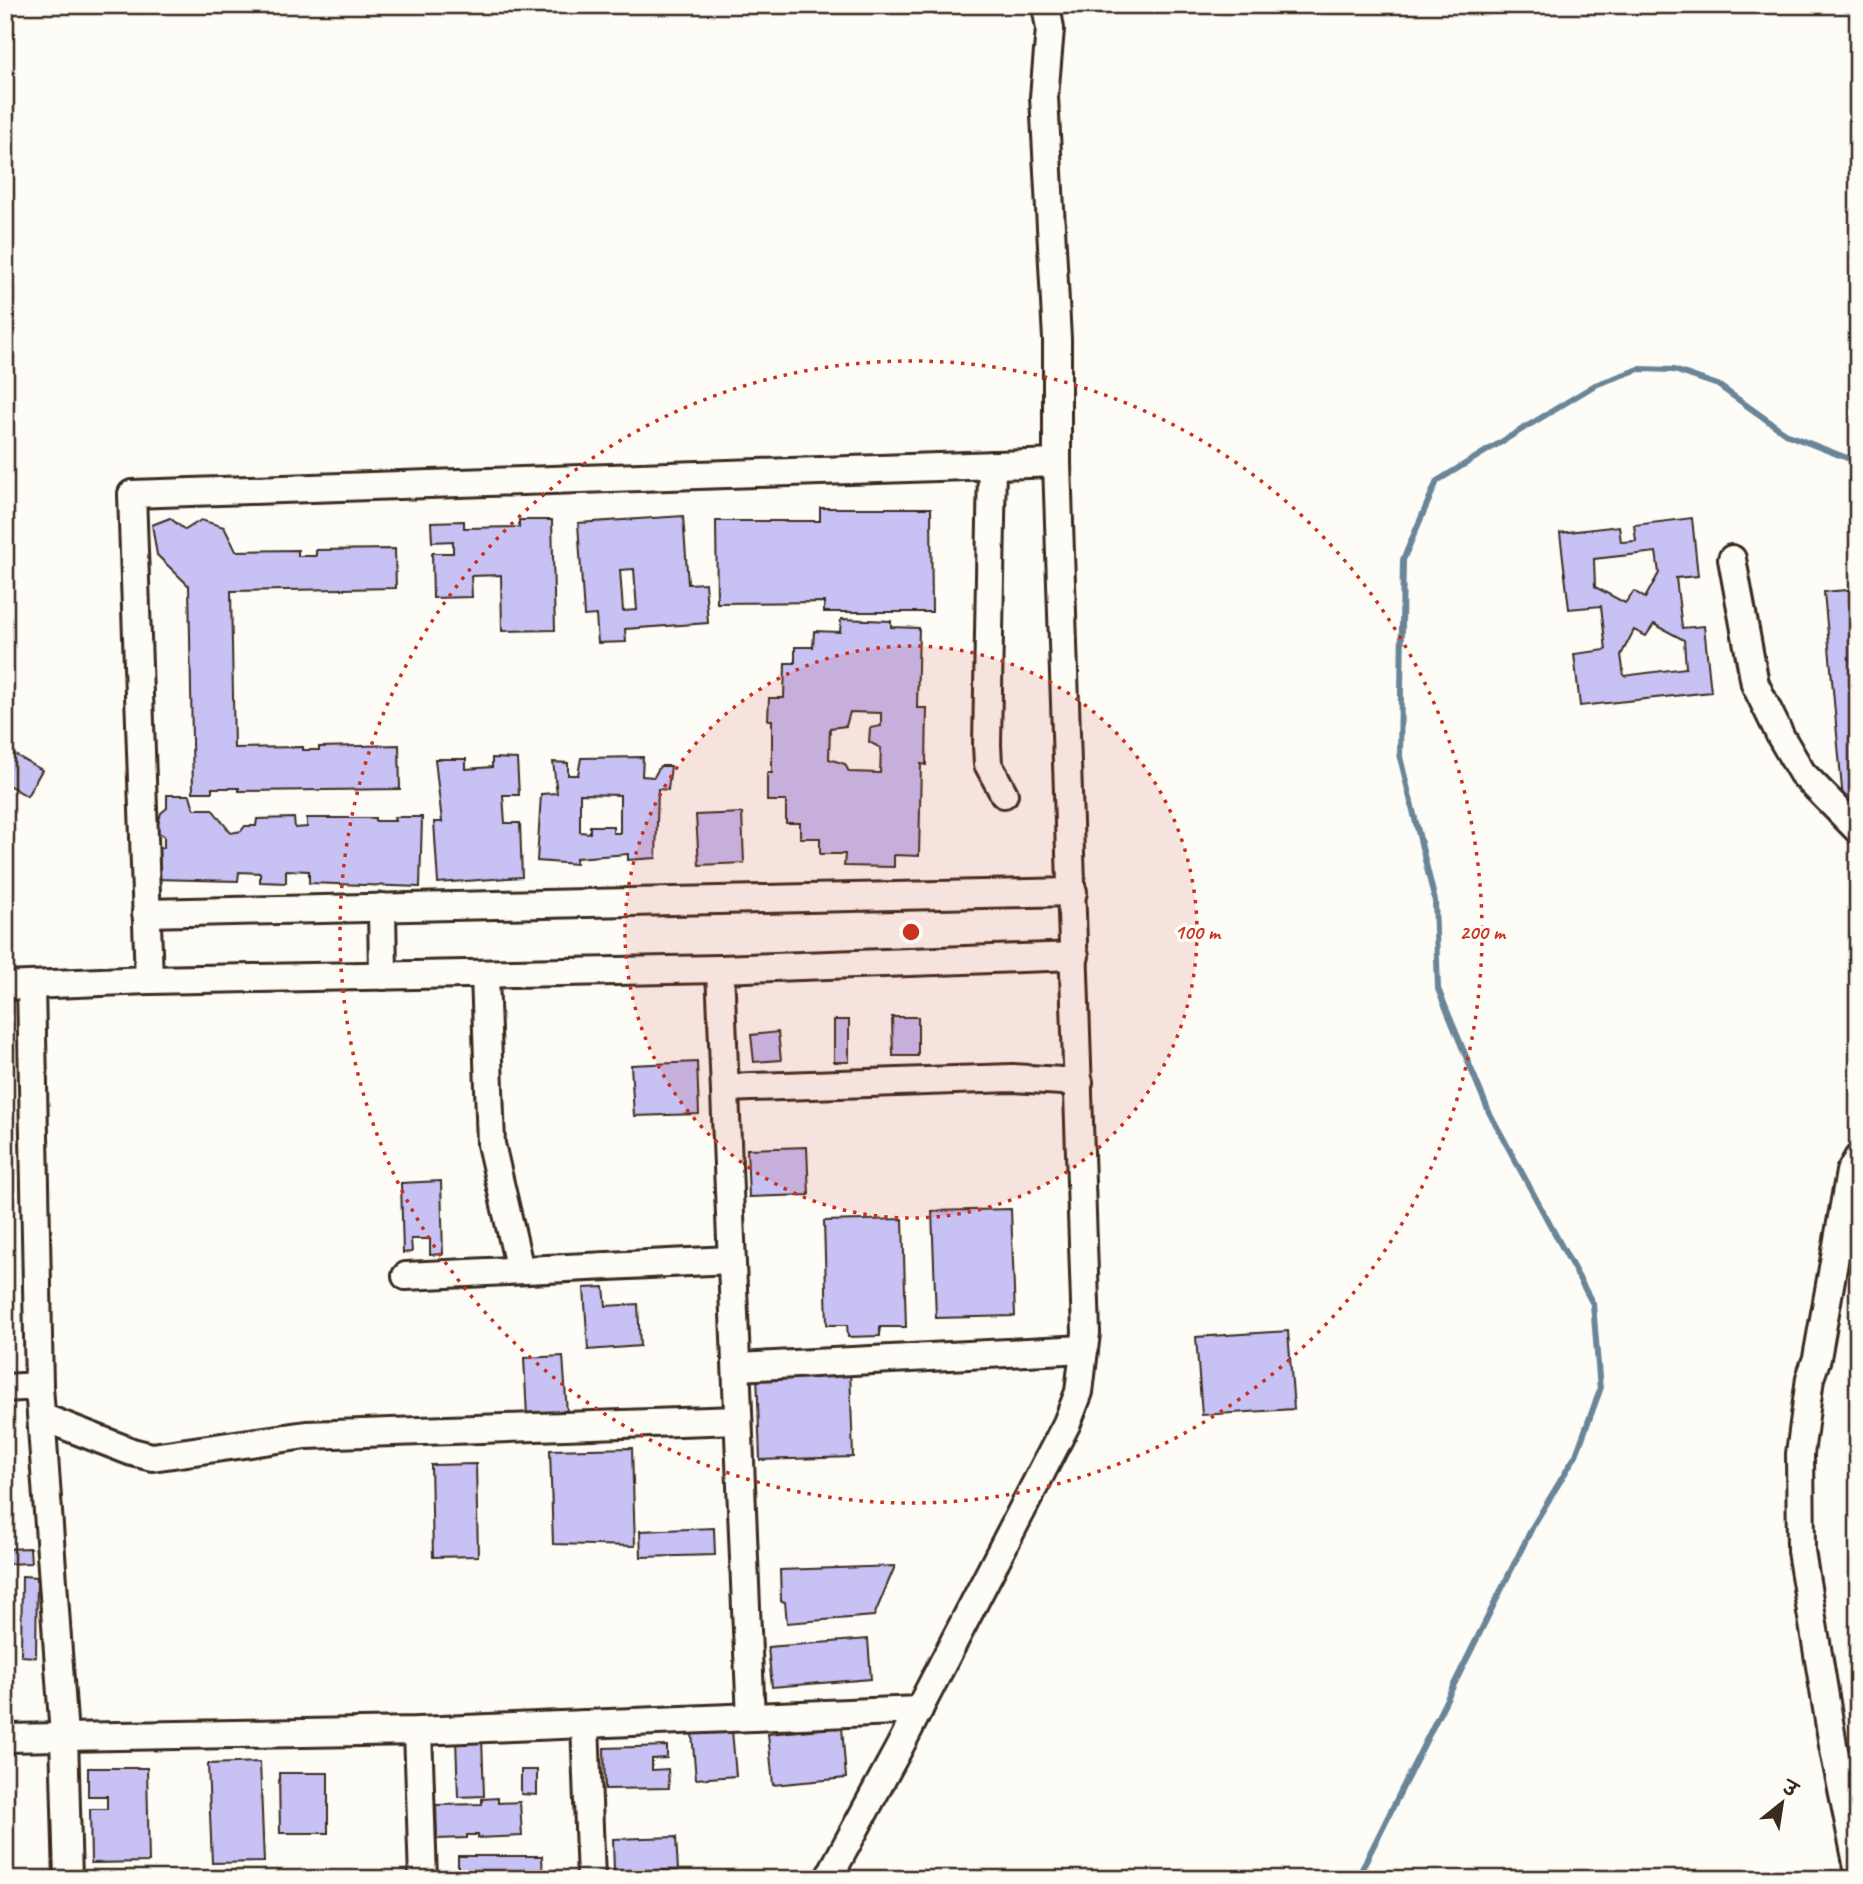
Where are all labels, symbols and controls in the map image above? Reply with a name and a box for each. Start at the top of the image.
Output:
text: 100 m [1174,919,1222,945]
text: 200 m [1459,919,1507,945]
centre of rings [899,920,923,944]
north arrow [1748,1769,1818,1839]
text: उ [1777,1775,1804,1804]

